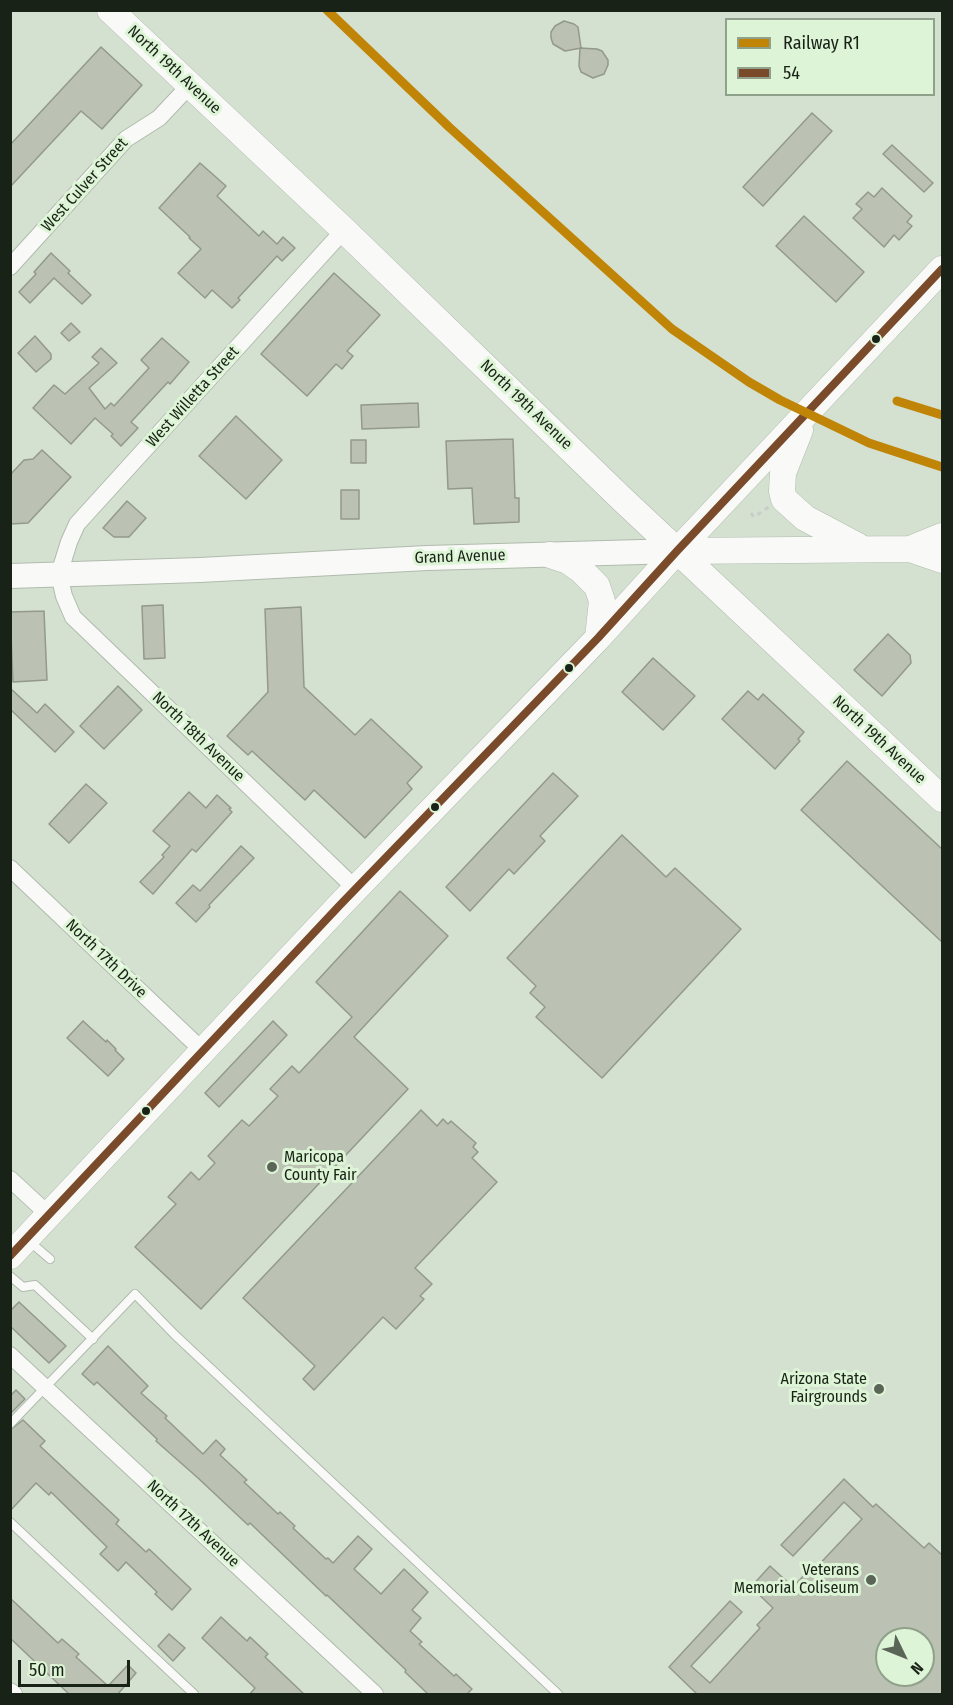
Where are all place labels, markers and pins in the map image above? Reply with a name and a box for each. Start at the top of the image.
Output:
unlabelled marker [870,333,882,345]
unlabelled marker [563,662,575,674]
unlabelled marker [429,801,441,813]
unlabelled marker [140,1105,152,1117]
place label: Maricopa County Fair [284,1148,357,1186]
marker: Maricopa County Fair [265,1160,279,1174]
place label: Arizona State Fairgrounds [781,1370,867,1408]
marker: Arizona State Fairgrounds [872,1382,886,1396]
place label: Veterans Memorial Coliseum [734,1561,859,1599]
marker: Veterans Memorial Coliseum [864,1573,878,1587]

